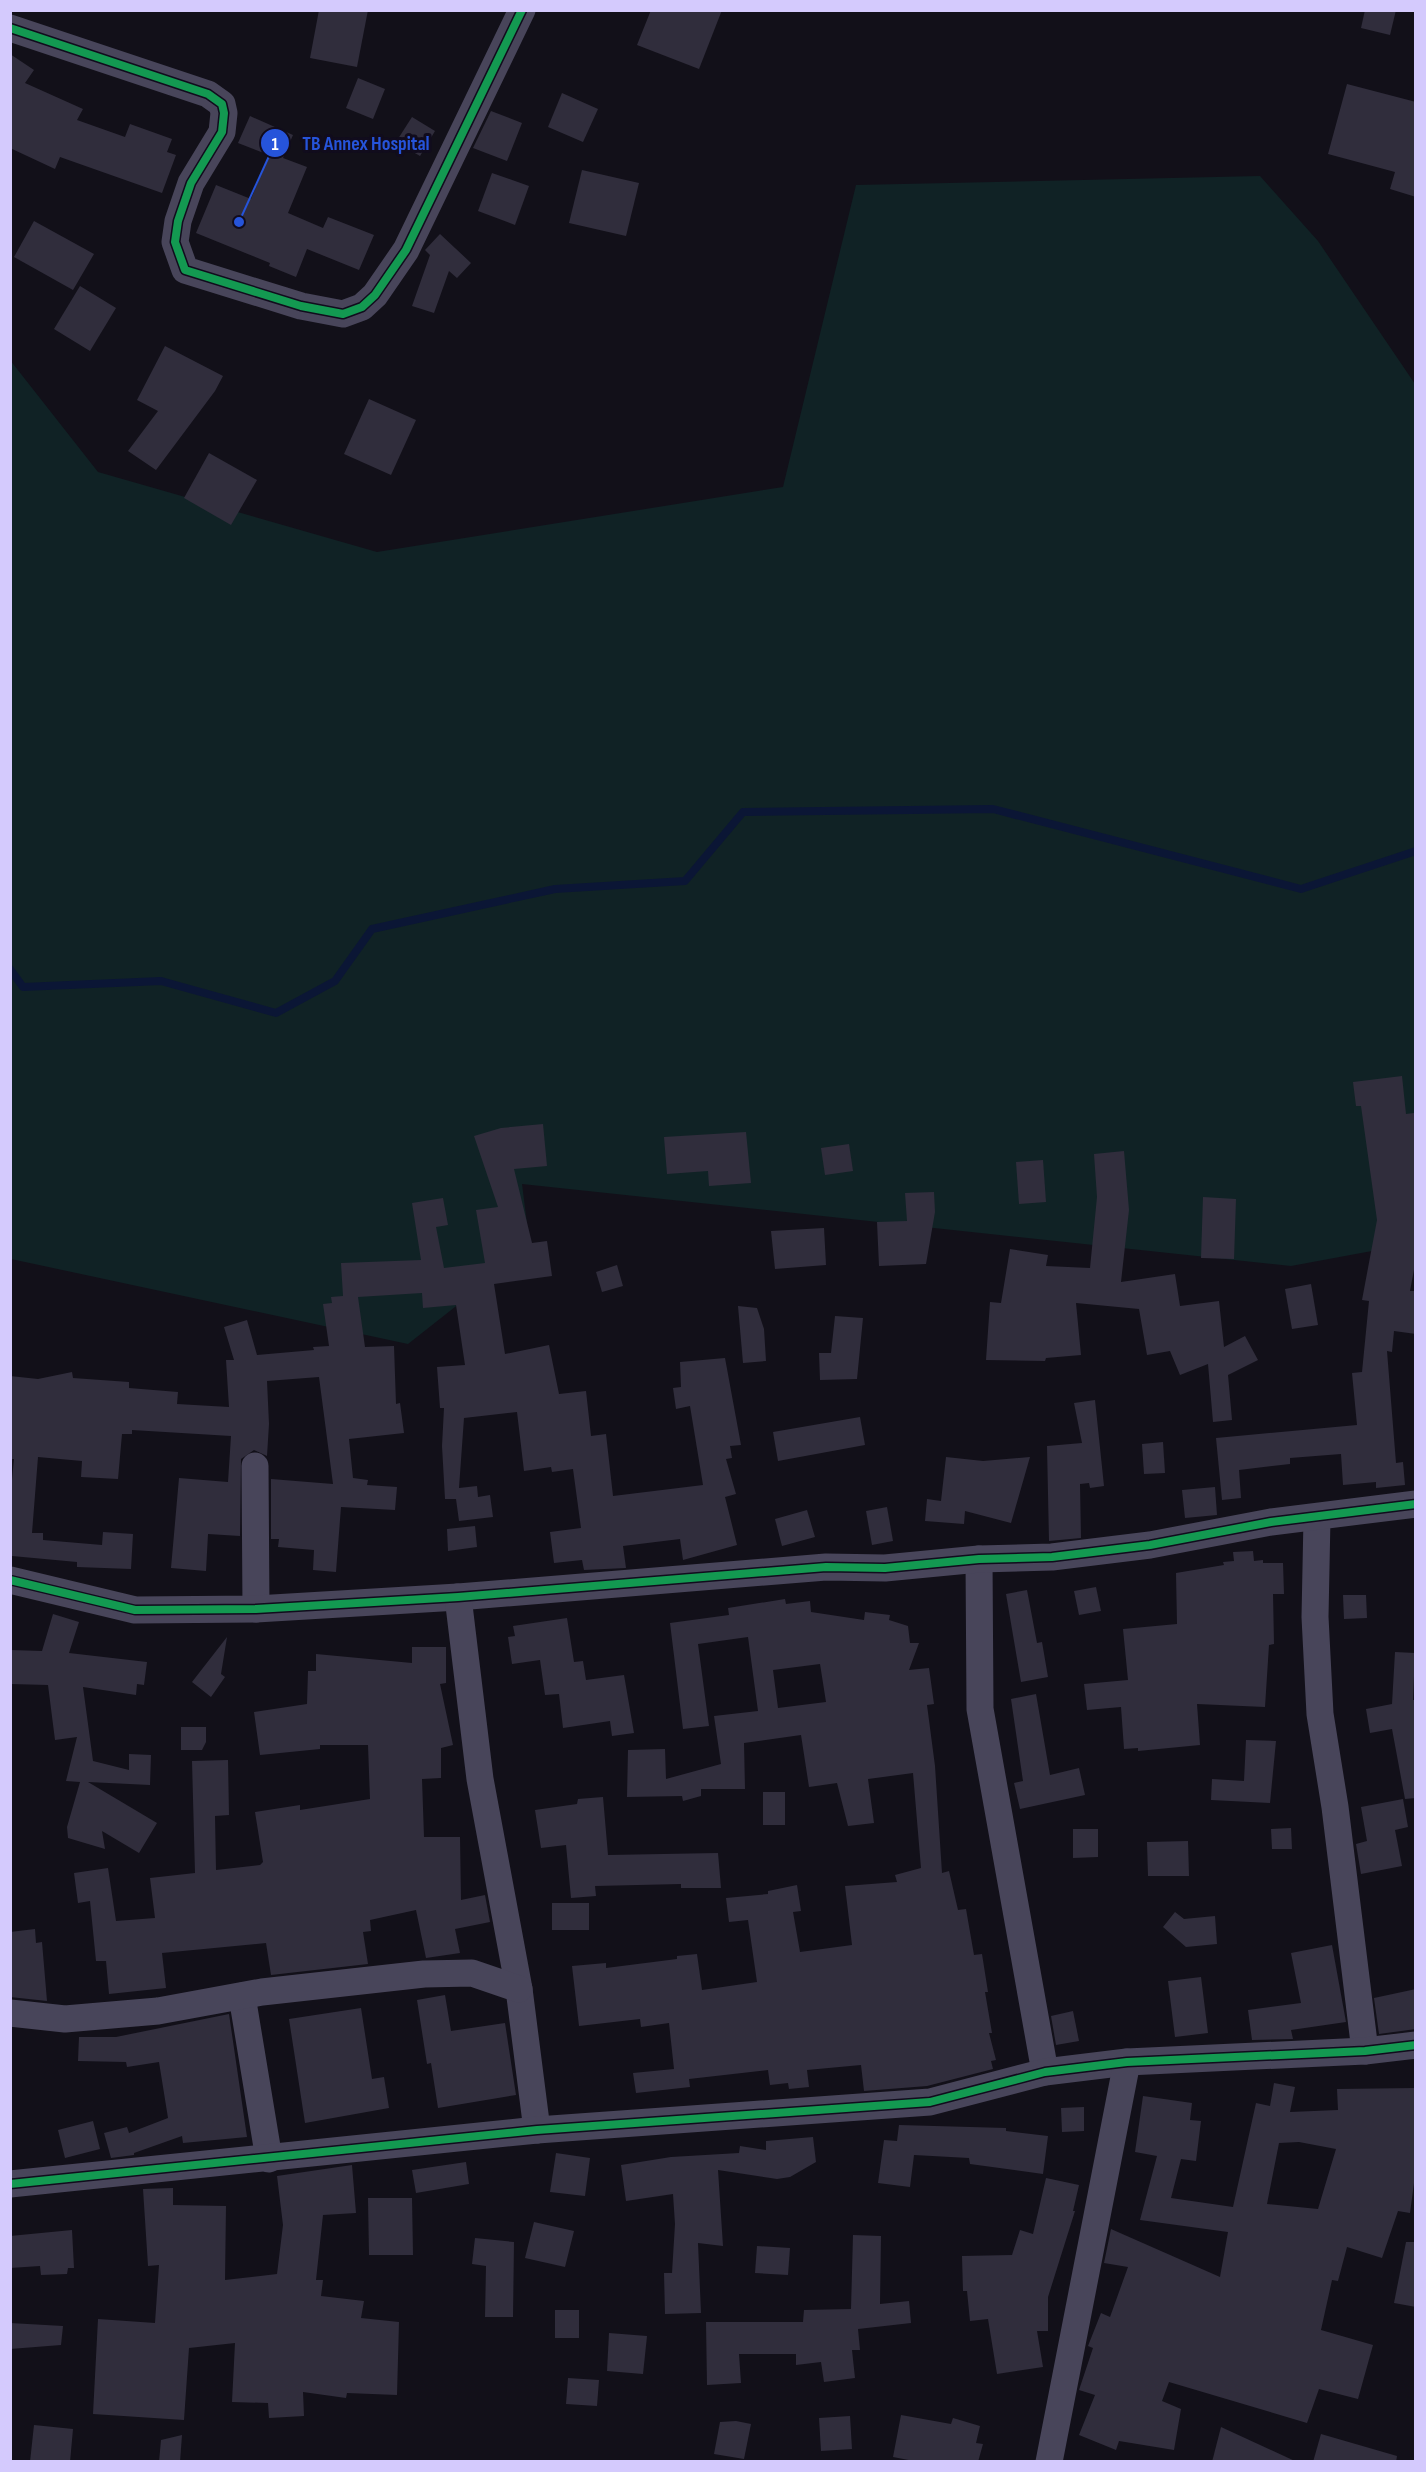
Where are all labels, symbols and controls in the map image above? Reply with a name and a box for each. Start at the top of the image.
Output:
callout: TB Annex Hospital [260,124,441,162]
text: TB Annex Hospital [302,132,430,156]
text: 1 [271,134,279,155]

